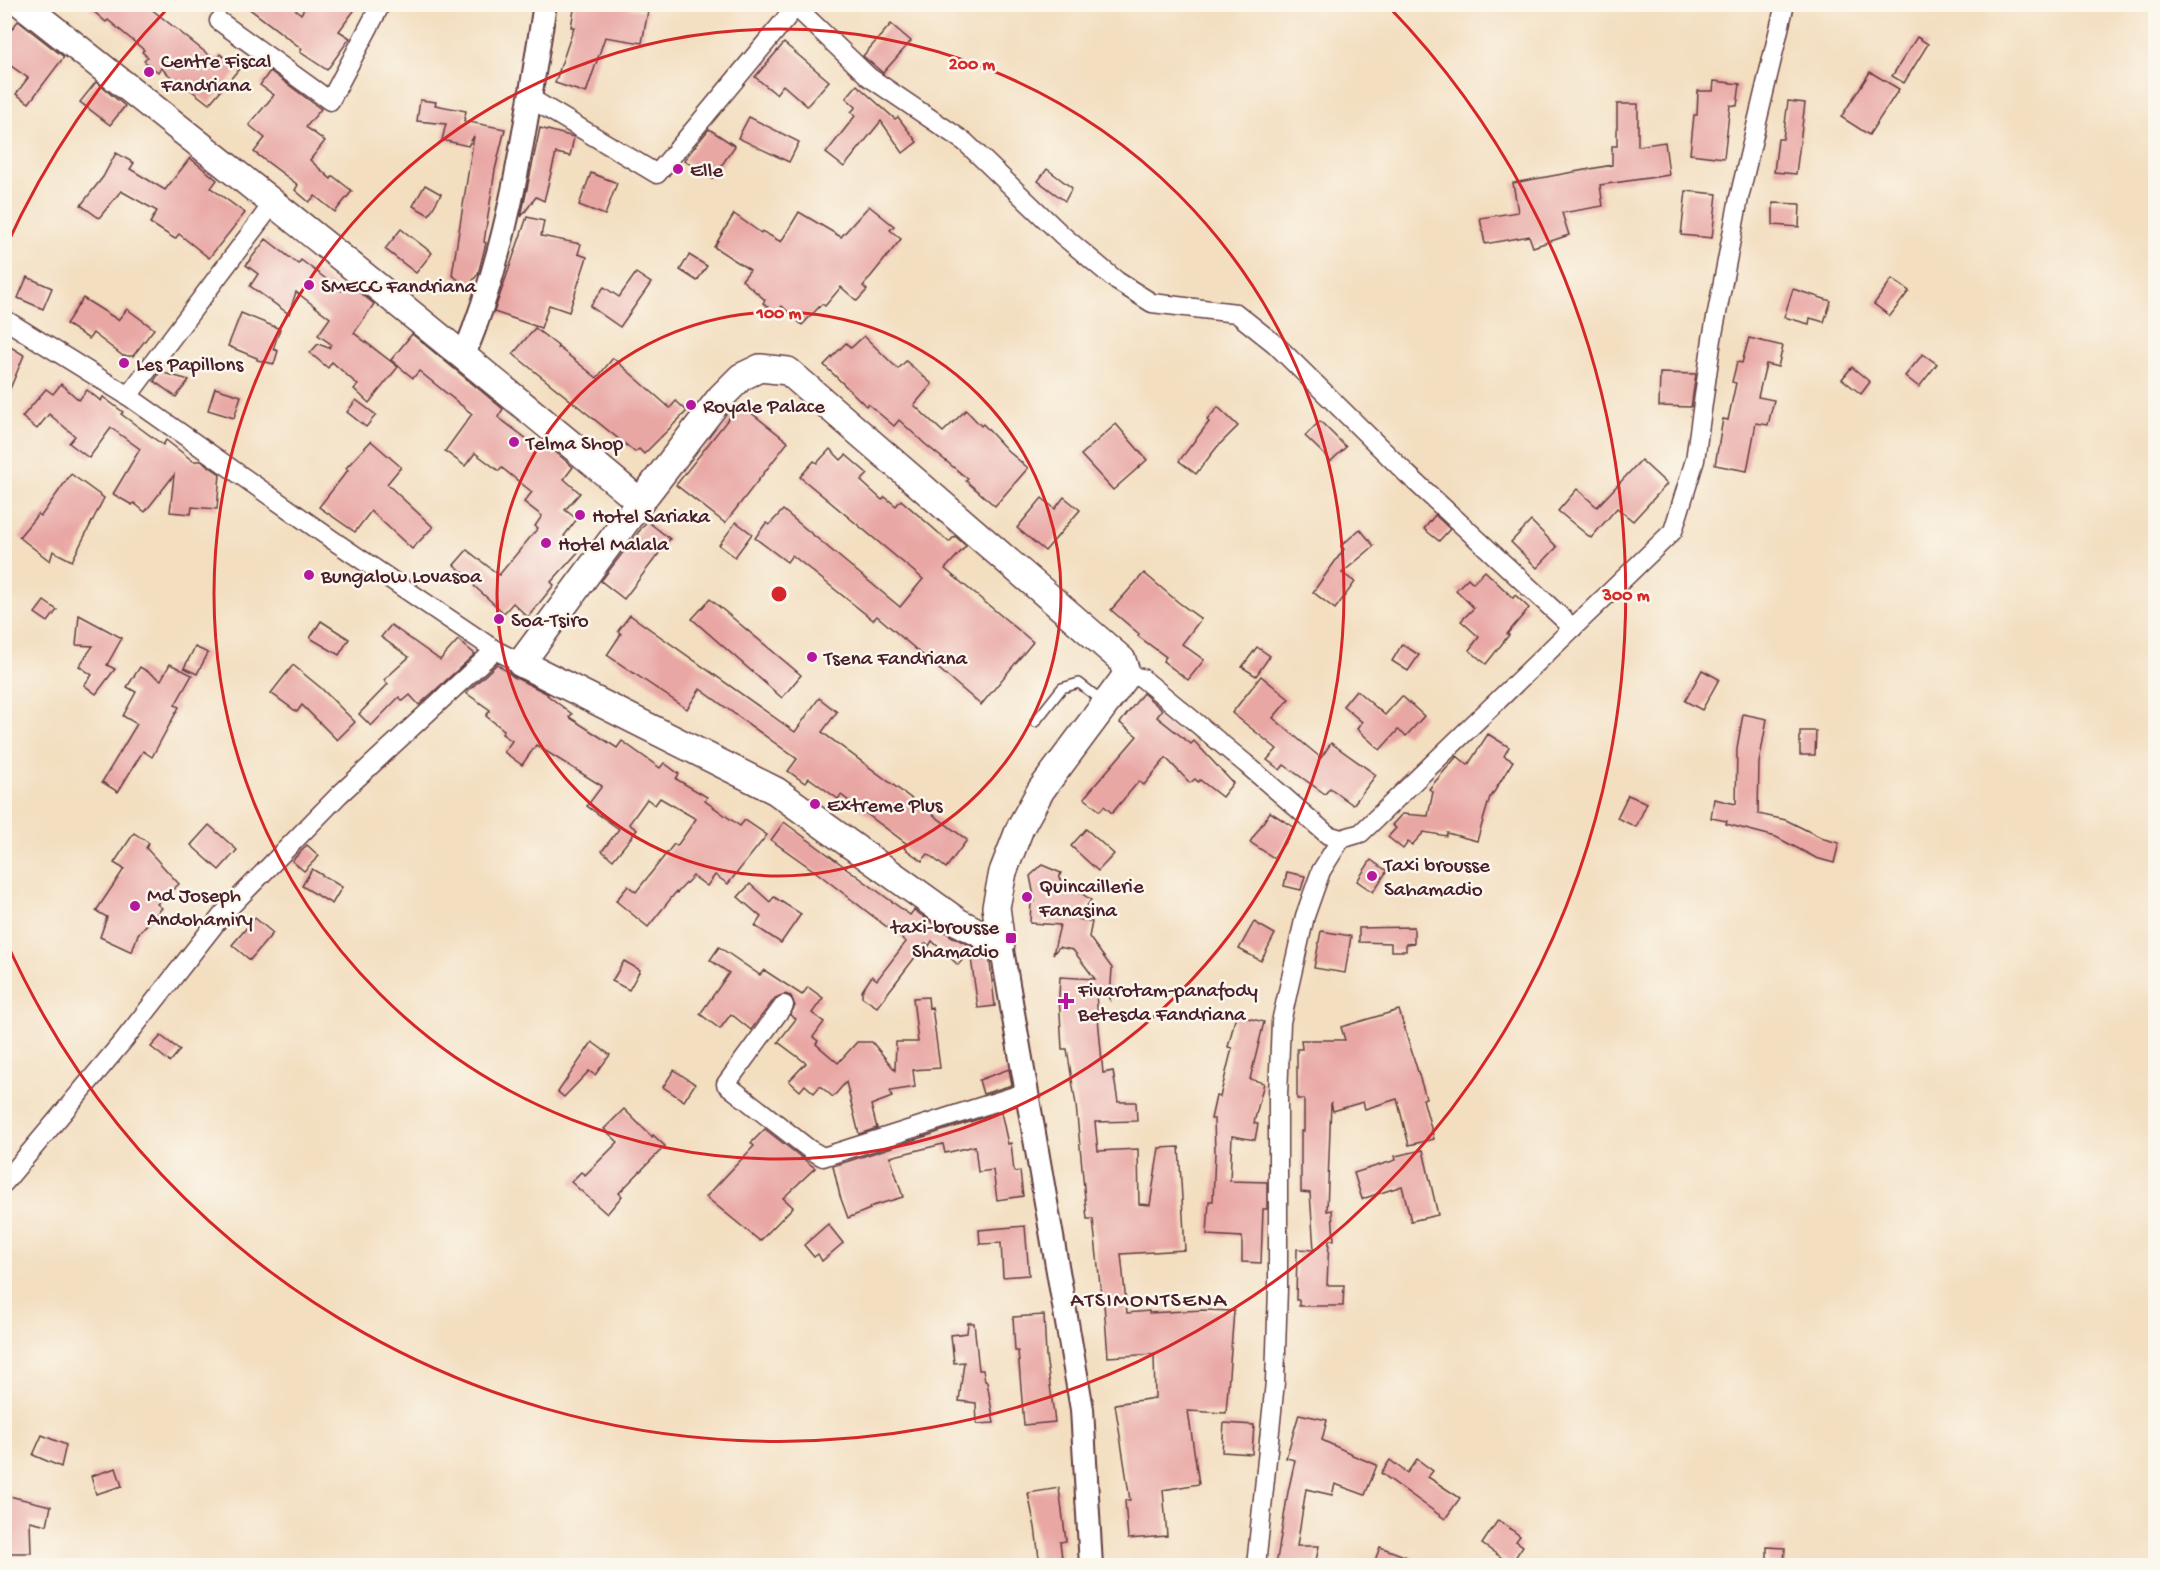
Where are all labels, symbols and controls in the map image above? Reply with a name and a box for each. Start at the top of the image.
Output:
place label: Centre Fiscal Fandriana [160,51,271,100]
text: 200 m [949,55,995,76]
marker: Centre Fiscal Fandriana [142,65,156,79]
place label: Elle [690,160,724,185]
marker: Elle [671,162,685,176]
place label: SMECC Fandriana [321,276,477,301]
marker: SMECC Fandriana [302,278,316,292]
text: 100 m [756,304,802,325]
place label: Les Papillons [136,354,244,379]
marker: Les Papillons [117,356,131,370]
place label: Royale Palace [703,396,826,421]
marker: Royale Palace [684,398,698,412]
place label: Telma Shop [525,433,624,458]
marker: Telma Shop [507,435,521,449]
place label: Hotel Sariaka [592,506,711,531]
marker: Hotel Sariaka [573,508,587,522]
place label: Hotel Malala [558,534,670,559]
marker: Hotel Malala [539,536,553,550]
place label: Bungalow Lovasoa [320,566,483,591]
marker: Bungalow Lovasoa [302,568,316,582]
centre of rings [769,584,789,604]
text: 300 m [1602,586,1650,607]
place label: Soa-Tsiro [511,610,589,635]
marker: Soa-Tsiro [492,612,506,626]
place label: Tsena Fandriana [823,648,969,673]
marker: Tsena Fandriana [805,650,819,664]
place label: Extreme Plus [827,795,944,820]
marker: Extreme Plus [808,797,822,811]
place label: Taxi brousse Sahamadio [1383,855,1491,904]
marker: Taxi brousse Sahamadio [1365,869,1379,883]
place label: Quincaillerie Fanasina [1038,876,1145,925]
place label: Md Joseph Andohamiry [147,885,253,934]
marker: Quincaillerie Fanasina [1020,890,1034,904]
marker: Md Joseph Andohamiry [128,899,142,913]
place label: taxi-brousse Shamadio [889,917,1000,966]
marker: taxi-brousse Shamadio [1004,931,1018,945]
place label: Fivarotam-panafody Betesda Fandriana [1077,980,1258,1029]
marker: Fivarotam-panafody Betesda Fandriana [1059,994,1073,1008]
district label: ATSIMONTSENA [1070,1289,1228,1315]

